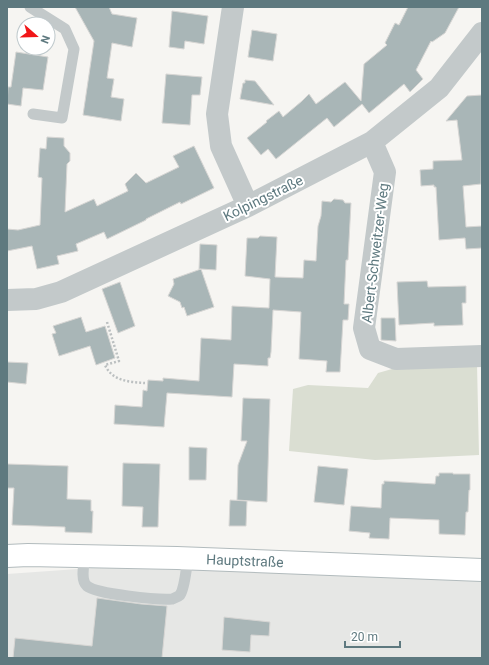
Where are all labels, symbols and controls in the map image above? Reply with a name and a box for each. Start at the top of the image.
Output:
north arrow [16,16,56,56]
text: N [37,33,52,45]
street label: Kolpingstraße [221,172,305,224]
street label: Albert-Schweitzer-Weg [358,182,392,324]
street label: Hauptstraße [206,551,284,570]
scale bar [345,623,400,649]
text: 20 m [351,630,378,644]

